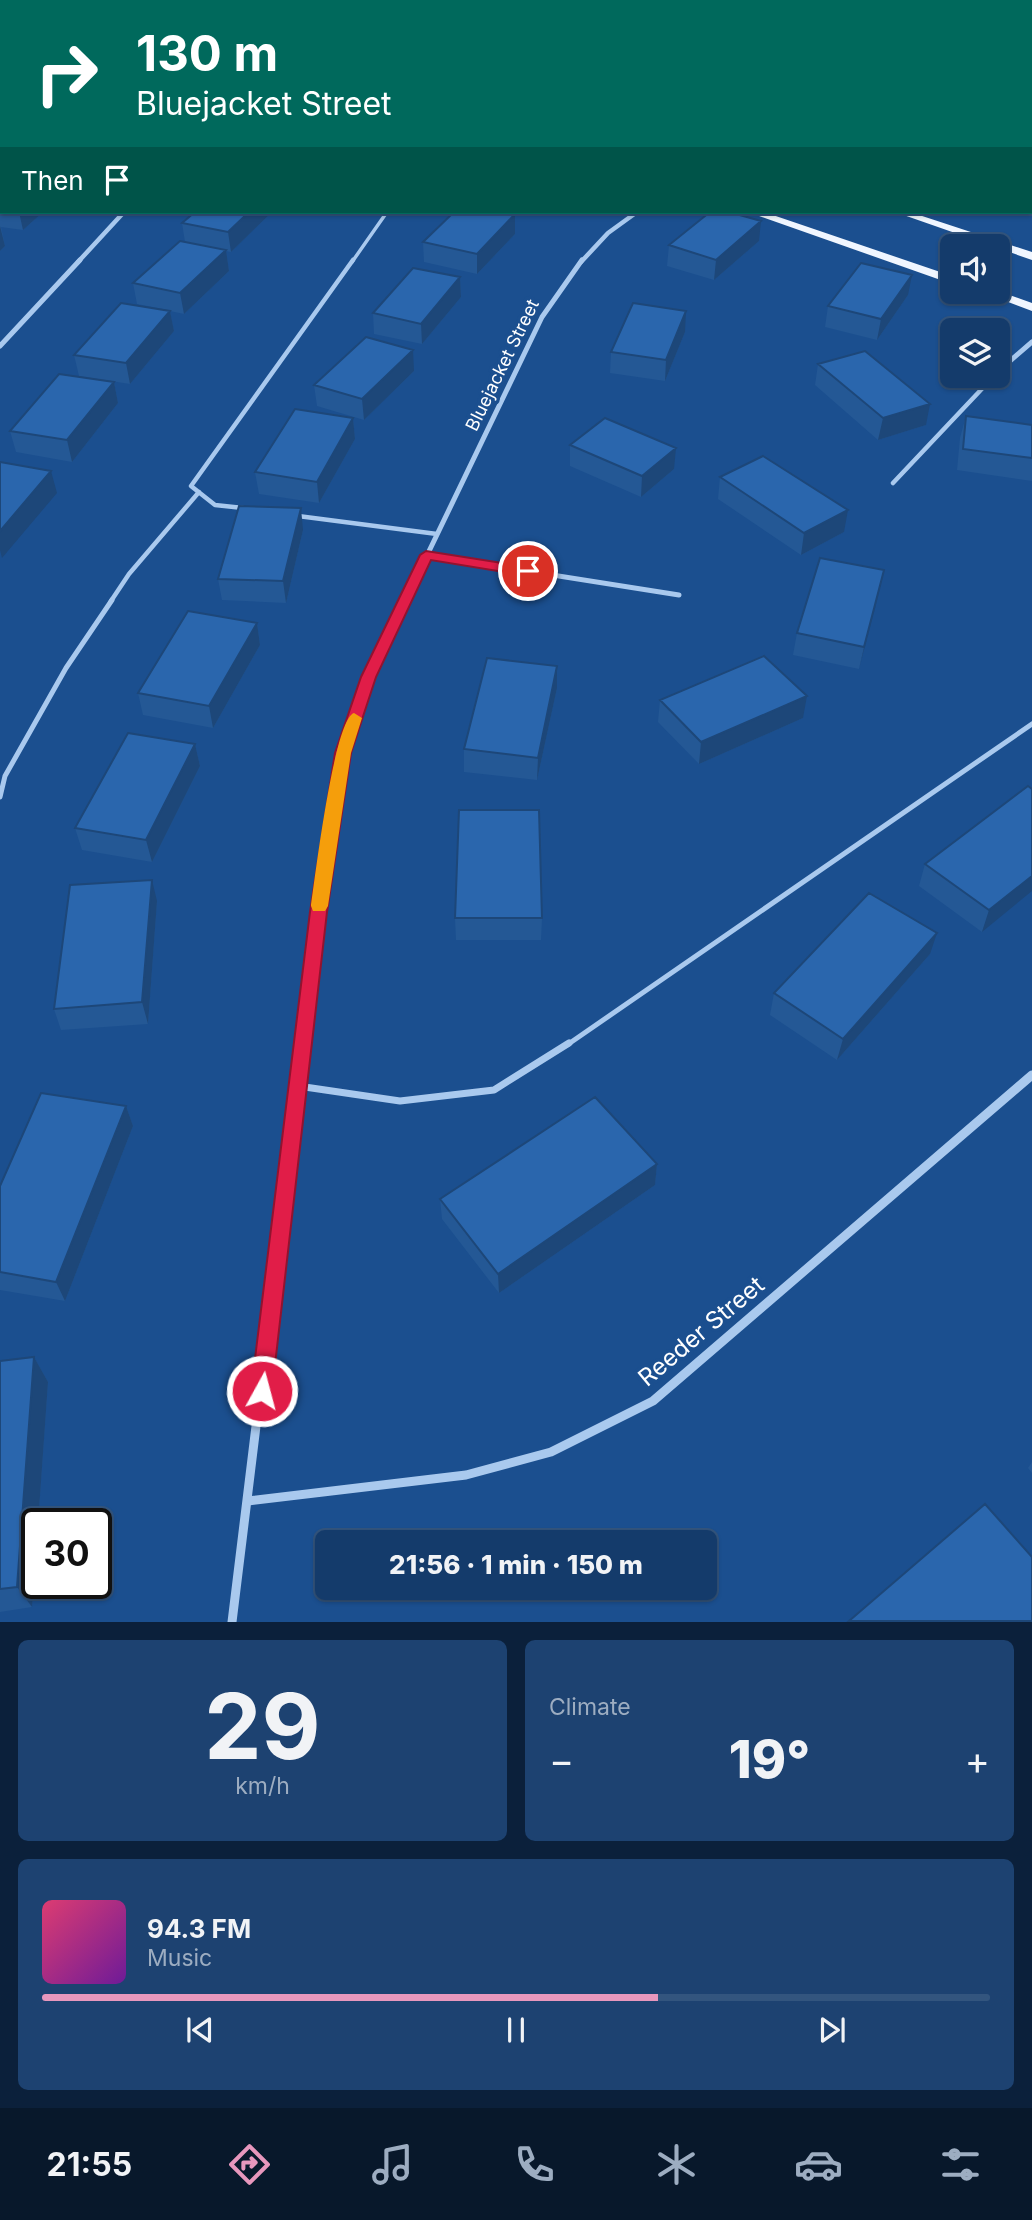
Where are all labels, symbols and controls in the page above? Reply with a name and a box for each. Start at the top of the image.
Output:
text: 130 m [136,24,278,83]
icon: right [21,28,112,119]
text: Bluejacket Street [136,84,392,123]
icon: arrive [98,161,136,199]
text: Then [21,165,84,196]
map controls [940,234,1010,388]
button: sound [940,234,1010,304]
street label: Bluejacket Street [461,296,543,434]
button: layers [940,318,1010,388]
pin [498,541,558,601]
icon: arrive [509,552,547,590]
street label: Reeder Street [632,1270,770,1392]
position arrow [225,1354,299,1428]
speed limit sign: 30 [21,1508,112,1599]
text: 21:56 · 1 min · 150 m [389,1549,643,1580]
text: 29 [204,1671,321,1781]
text: Climate [549,1693,631,1721]
text: 19° [729,1728,810,1791]
text: − [549,1737,574,1783]
text: + [965,1737,990,1783]
text: km/h [235,1772,290,1800]
text: 94.3 FM [147,1913,251,1944]
text: Music [147,1944,212,1972]
icon: previous [181,2011,219,2049]
icon: pause [497,2011,535,2049]
icon: next [813,2011,851,2049]
icon: directions [225,2140,274,2189]
icon: music [368,2140,417,2189]
icon: phone [510,2140,559,2189]
icon: climate [652,2140,701,2189]
icon: car [794,2140,843,2189]
icon: filters [936,2140,985,2189]
text: 21:55 [47,2145,132,2184]

